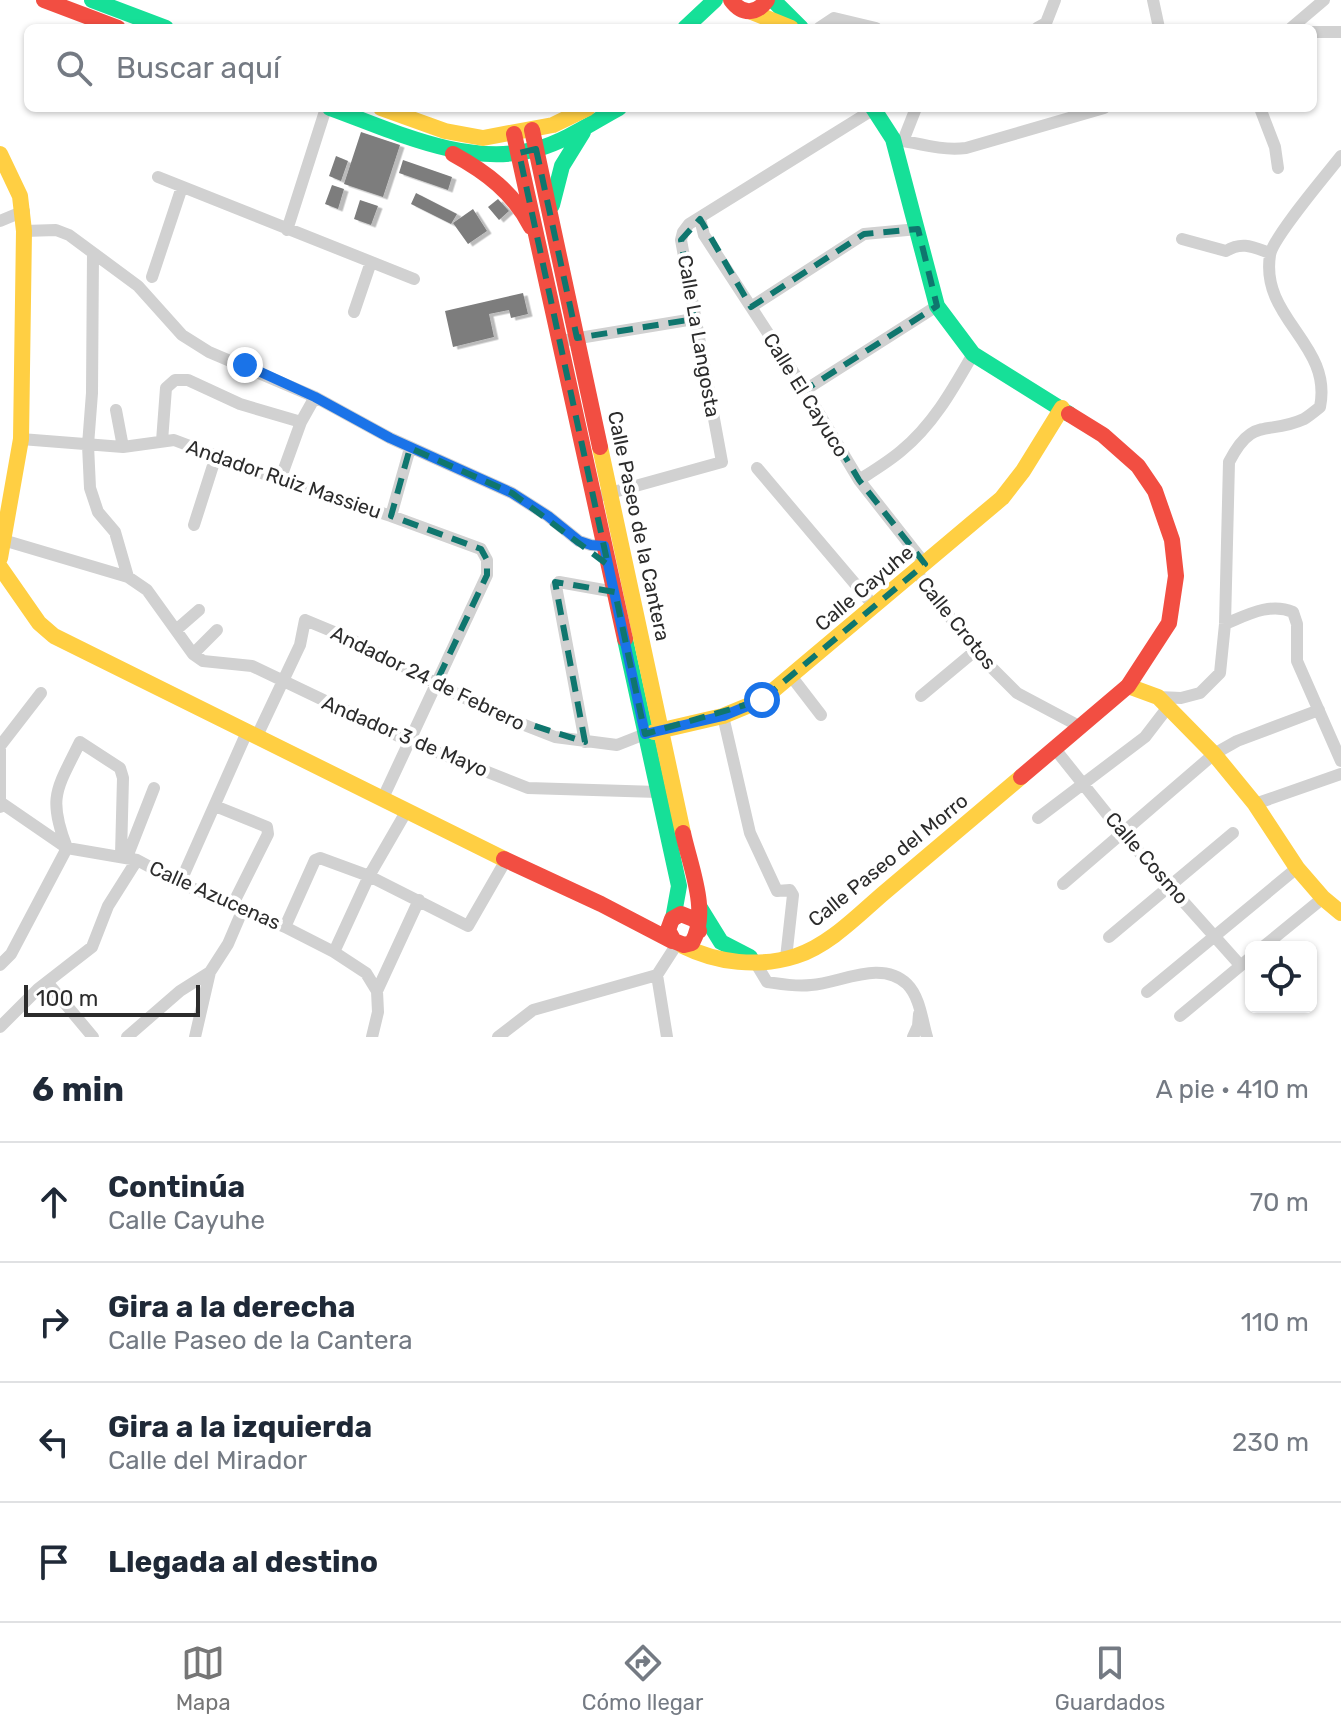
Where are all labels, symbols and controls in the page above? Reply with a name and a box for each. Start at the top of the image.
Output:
search box [24,24,1317,112]
icon: search [52,46,96,90]
text: Buscar aquí [116,50,280,86]
street label: Calle La Langosta [673,253,725,419]
street label: Calle El Cayuco [758,329,854,461]
route end [227,347,263,383]
street label: Calle Paseo de la Cantera [603,409,675,643]
street label: Andador Ruiz Massieu [183,434,385,524]
street label: Calle Cayuhe [810,540,918,636]
street label: Calle Crotos [912,572,1002,674]
street label: Andador 24 de Febrero [327,621,529,735]
route start [744,682,780,718]
street label: Andador 3 de Mayo [319,690,491,782]
street label: Calle Paseo del Morro [803,788,973,932]
street label: Calle Cosmo [1100,807,1194,909]
street label: Calle Azucenas [146,855,284,935]
map controls [1245,941,1317,1013]
button: locate [1245,941,1317,1013]
scale bar [24,981,200,1017]
text: 100 m [36,985,98,1012]
text: 6 min [32,1069,124,1110]
text: A pie · 410 m [1155,1074,1309,1105]
text: Continúa [108,1169,245,1205]
icon: ahead [32,1180,76,1224]
text: 70 m [1250,1187,1309,1218]
text: Calle Cayuhe [108,1205,265,1236]
text: Gira a la derecha [108,1289,355,1325]
icon: right [32,1300,76,1344]
text: 110 m [1241,1307,1309,1338]
text: Calle Paseo de la Cantera [108,1325,413,1356]
text: Gira a la izquierda [108,1409,372,1445]
icon: left [32,1420,76,1464]
text: 230 m [1232,1427,1309,1458]
text: Calle del Mirador [108,1445,307,1476]
icon: arrive [32,1540,76,1584]
text: Llegada al destino [108,1544,378,1580]
tab: Mapa [176,1641,231,1716]
tab: Cómo llegar [582,1641,703,1716]
tab: Guardados [1055,1641,1165,1716]

